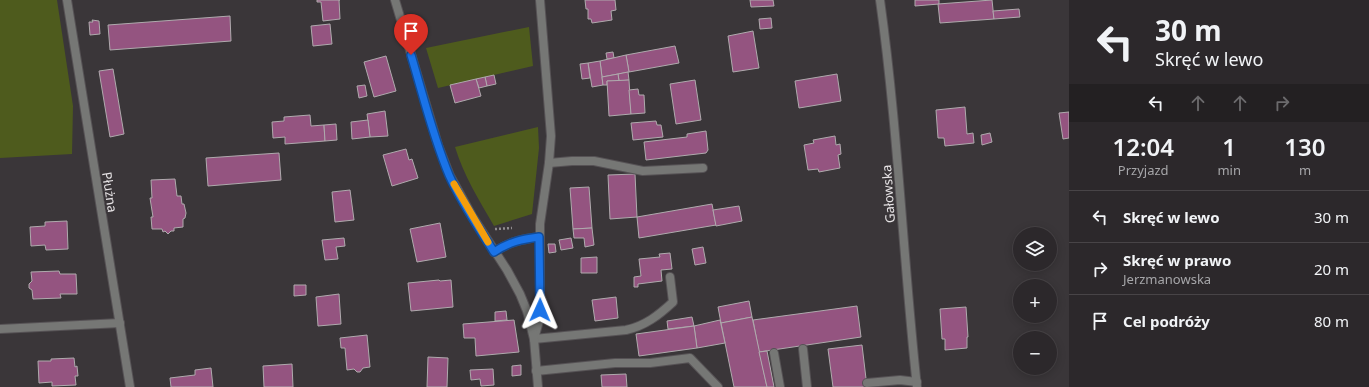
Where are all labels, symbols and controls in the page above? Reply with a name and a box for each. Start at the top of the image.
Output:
text: 30 m [1155,11,1222,49]
pin [394,14,428,55]
icon: left [1089,16,1141,68]
icon: arrive [400,20,422,42]
text: Skręć w lewo [1155,47,1263,71]
icon: left [1145,92,1167,114]
icon: ahead [1187,92,1209,114]
icon: ahead [1229,92,1251,114]
icon: right [1271,92,1293,114]
text: 12:04 [1112,130,1174,163]
text: 1 [1222,130,1236,163]
text: 130 [1284,130,1326,163]
text: Przyjazd [1118,161,1169,179]
text: min [1217,161,1241,179]
text: m [1299,161,1311,179]
street label: Gałowska [877,164,899,224]
street label: Płużna [98,170,122,214]
icon: left [1089,206,1111,228]
text: Skręć w lewo [1123,207,1220,227]
text: 30 m [1314,207,1349,227]
map controls [1013,227,1057,375]
button: layers [1013,227,1057,271]
text: Skręć w prawo [1123,250,1231,270]
icon: right [1089,258,1111,280]
text: 20 m [1314,259,1349,279]
text: Jerzmanowska [1123,270,1211,288]
button: + [1013,279,1057,323]
position arrow [519,289,561,331]
icon: arrive [1089,310,1111,332]
text: Cel podróży [1123,311,1210,331]
text: 80 m [1314,311,1349,331]
button: − [1013,331,1057,375]

